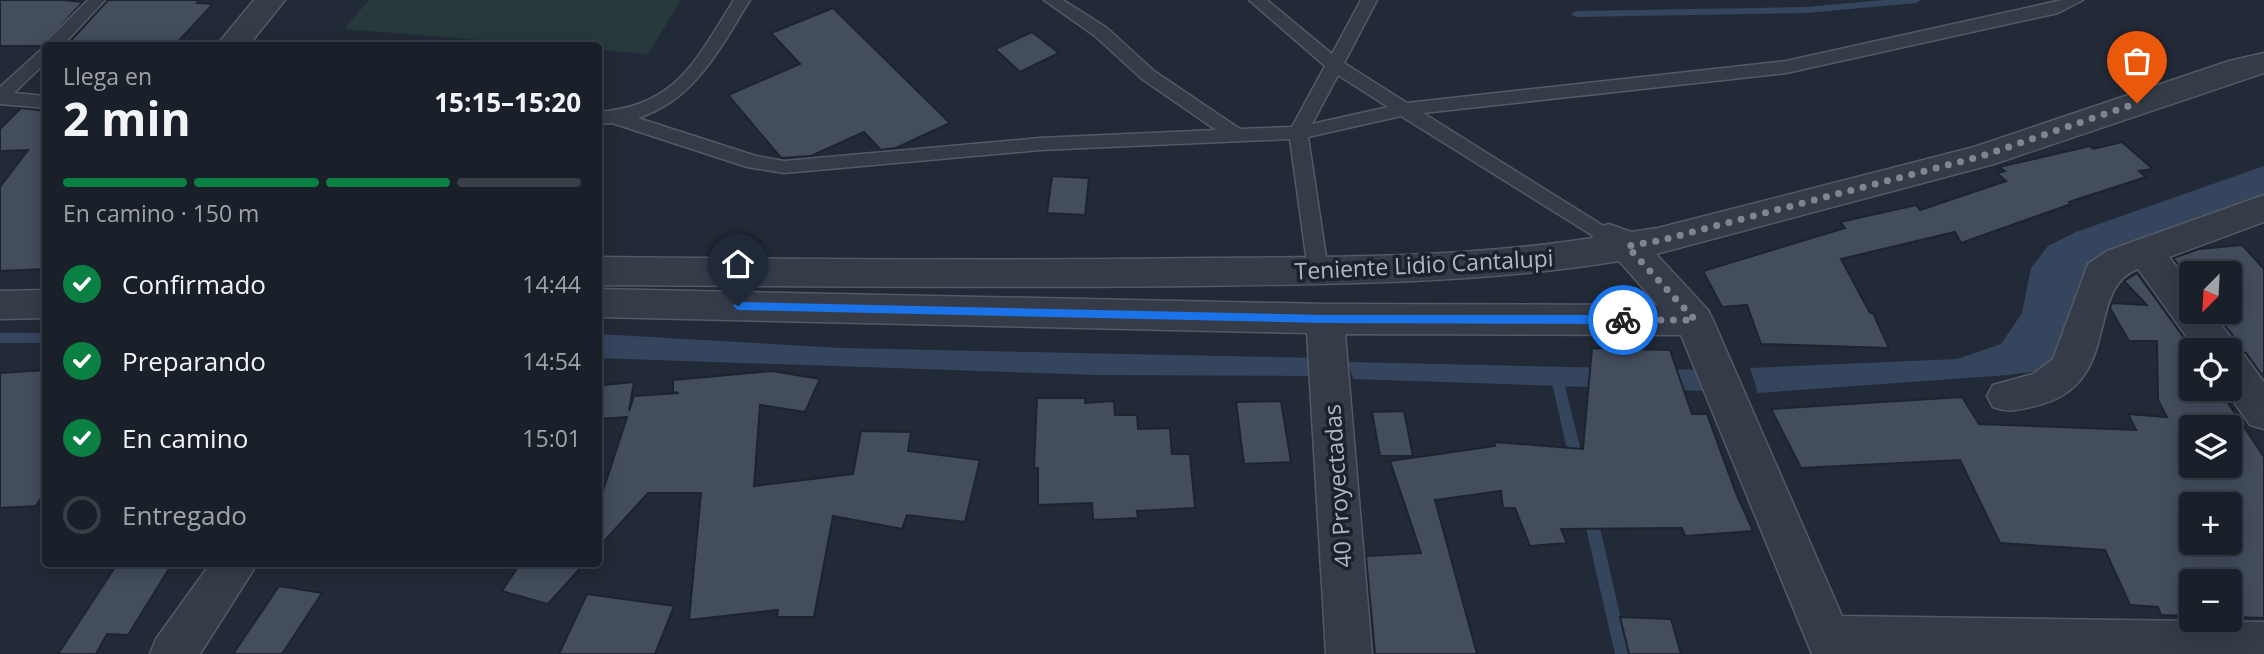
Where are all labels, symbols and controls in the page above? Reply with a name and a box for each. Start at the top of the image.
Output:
pin [2107,31,2167,103]
icon: bag [2118,42,2156,80]
text: Llega en [63,60,152,92]
text: 15:15–15:20 [434,84,581,120]
text: 2 min [63,87,191,149]
text: En camino · 150 m [63,197,259,229]
pin [708,234,768,306]
street label: Teniente Lidio Cantalupi [1294,241,1554,287]
icon: home [719,245,757,283]
north arrow [2179,261,2242,324]
map controls [2179,261,2242,632]
icon: check [63,265,101,303]
text: Confirmado [122,266,266,302]
text: 14:44 [522,268,581,300]
courier [1588,285,1658,355]
icon: bike [1604,301,1642,339]
button: locate [2179,338,2242,401]
icon: check [63,342,101,380]
text: Preparando [122,343,266,379]
text: 14:54 [522,345,581,377]
street label: 40 Proyectadas [1315,403,1359,569]
button: layers [2179,415,2242,478]
icon: check [63,419,101,457]
text: En camino [122,420,248,456]
text: 15:01 [522,422,581,454]
button: + [2179,492,2242,555]
text: Entregado [122,497,247,533]
button: − [2179,569,2242,632]

